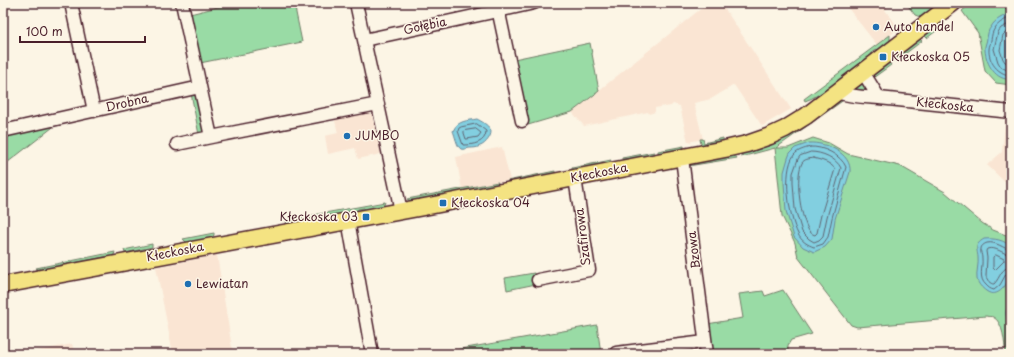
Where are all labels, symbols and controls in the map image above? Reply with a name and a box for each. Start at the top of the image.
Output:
street label: Gołębia [402,12,449,38]
place label: Auto handel [884,17,954,35]
scale bar [20,18,145,44]
text: 100 m [26,22,63,40]
marker: Auto handel [871,22,881,32]
place label: Kłeckoska 05 [891,47,970,65]
marker: Kłeckoska 05 [878,52,888,62]
street label: Drobna [104,88,150,116]
street label: Kłeckoska [915,92,975,116]
place label: JUMBO [355,126,399,144]
marker: JUMBO [342,131,352,141]
street label: Kłeckoska [569,158,630,186]
place label: Kłeckoska 04 [451,193,530,211]
marker: Kłeckoska 04 [438,198,448,208]
place label: Kłeckoska 03 [279,207,358,225]
street label: Szafirowa [569,207,594,267]
marker: Kłeckoska 03 [361,212,371,222]
street label: Bzowa [682,230,704,270]
street label: Kłeckoska [145,237,206,265]
place label: Lewiatan [196,274,249,292]
marker: Lewiatan [183,279,193,289]

